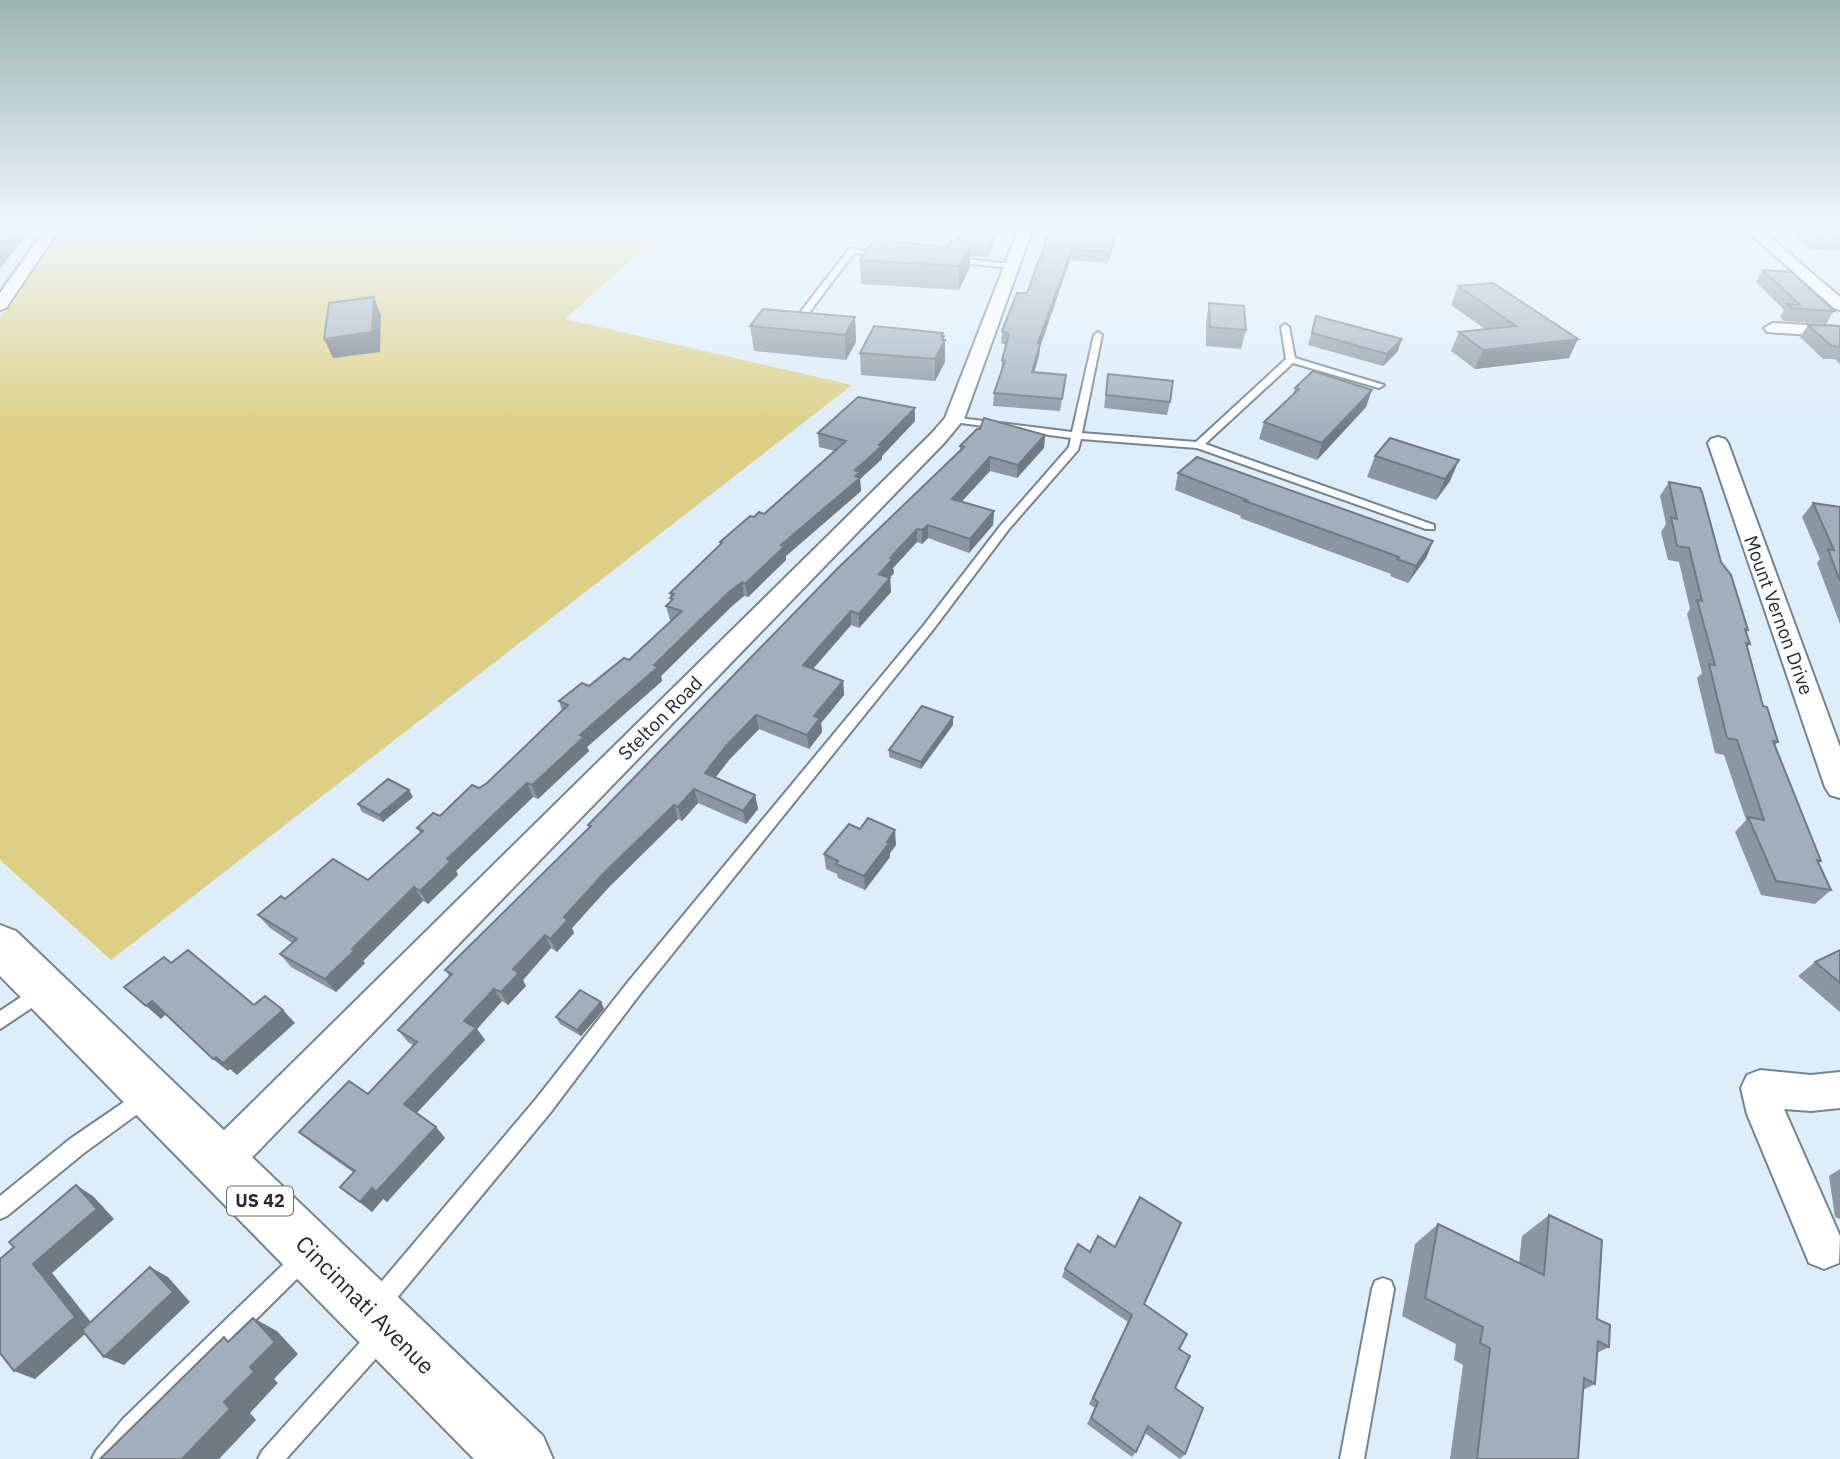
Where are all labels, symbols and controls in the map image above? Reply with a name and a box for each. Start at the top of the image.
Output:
street label: Mount Vernon Drive [1739,532,1819,698]
street label: Stelton Road [613,671,707,765]
road number: US 42 [227,1186,293,1216]
street label: Cincinnati Avenue [290,1228,442,1380]

